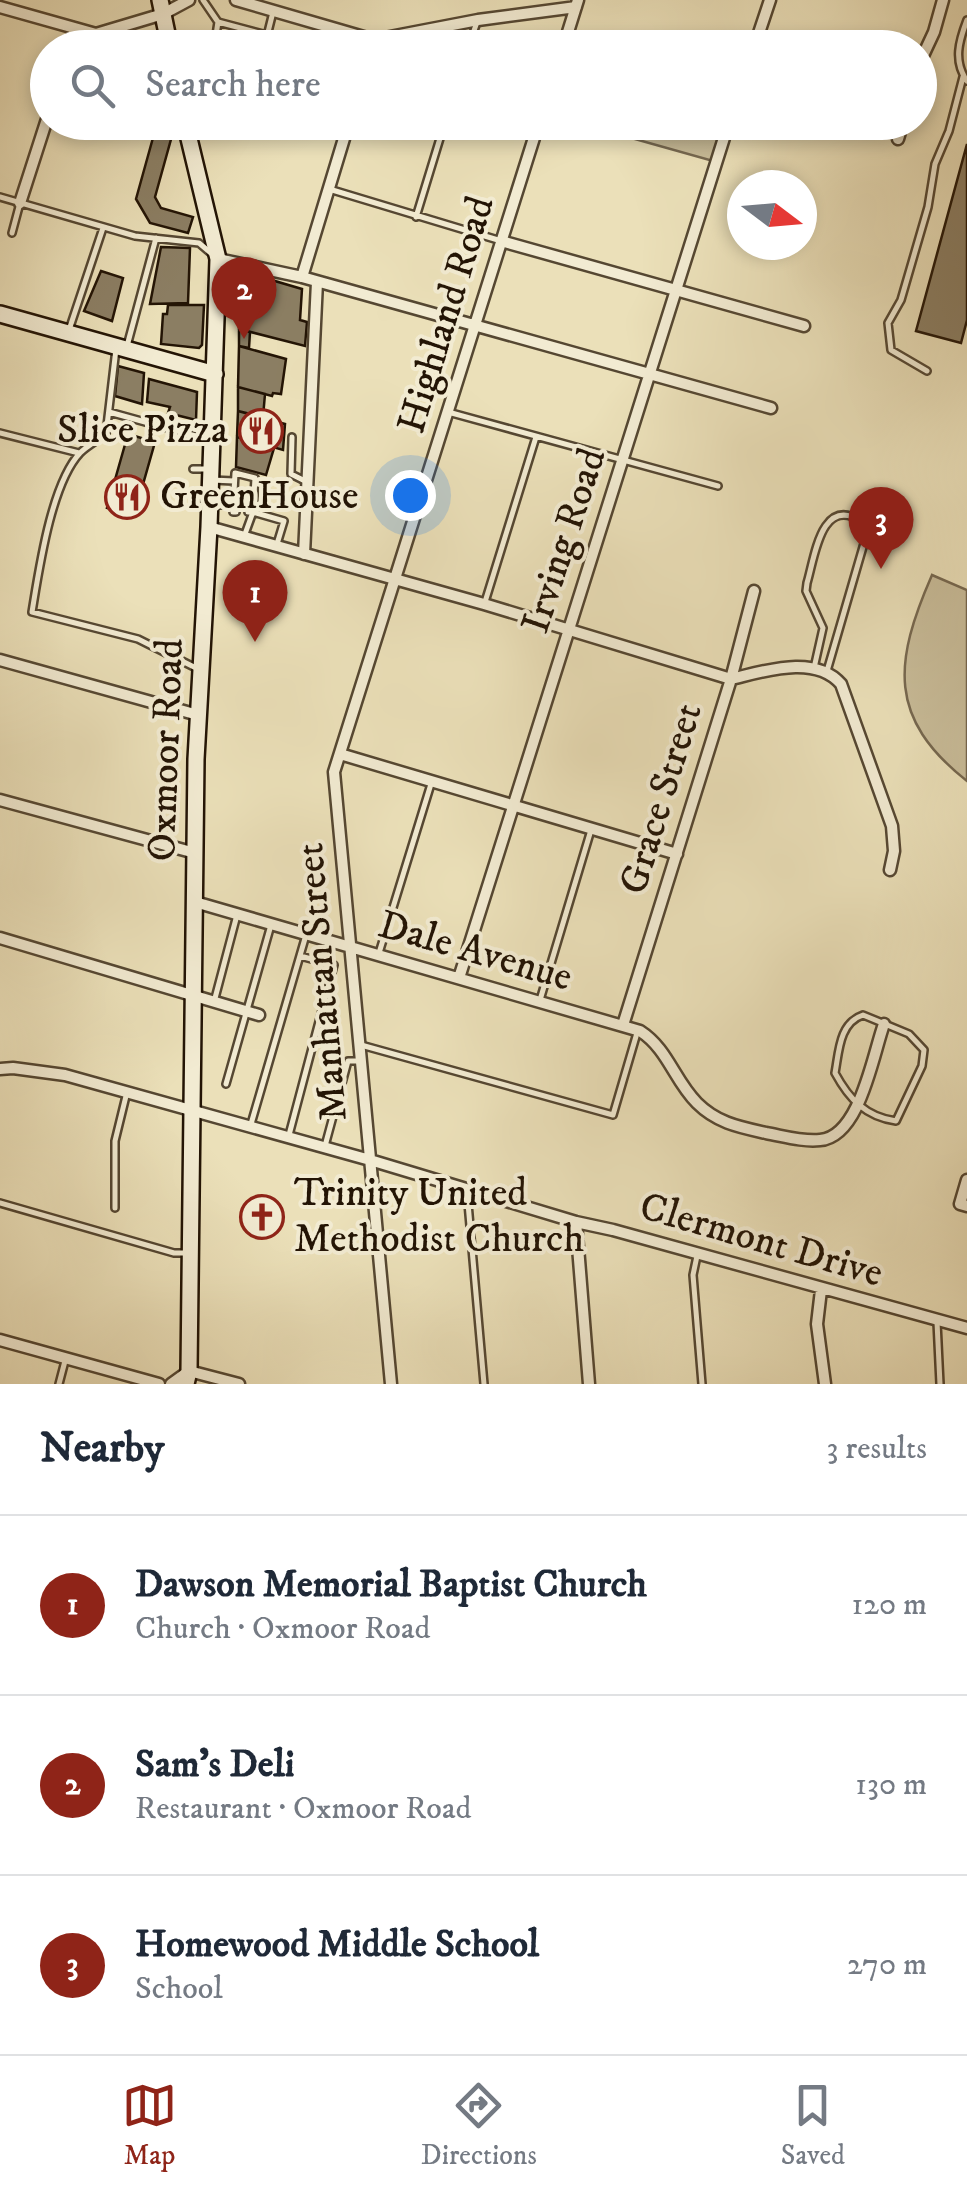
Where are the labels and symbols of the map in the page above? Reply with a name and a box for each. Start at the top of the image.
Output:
north arrow [727,170,817,260]
street label: Highland Road [387,190,507,440]
pin: 2 [212,256,276,339]
place label: Slice Pizza [57,406,228,456]
restaurant icon: Slice Pizza [238,408,284,454]
street label: Irving Road [512,442,618,640]
your location [385,470,436,521]
place label: GreenHouse [160,472,359,522]
restaurant icon: GreenHouse [104,474,150,520]
pin: 3 [848,486,914,569]
pin: 1 [222,560,288,642]
street label: Oxmoor Road [138,638,196,862]
street label: Grace Street [609,698,715,900]
street label: Manhattan Street [286,841,360,1123]
street label: Dale Avenue [372,901,578,1003]
place label: Trinity United Methodist Church [294,1169,584,1265]
street label: Clermont Drive [634,1182,888,1300]
church icon: Trinity United Methodist Church [239,1194,285,1240]

